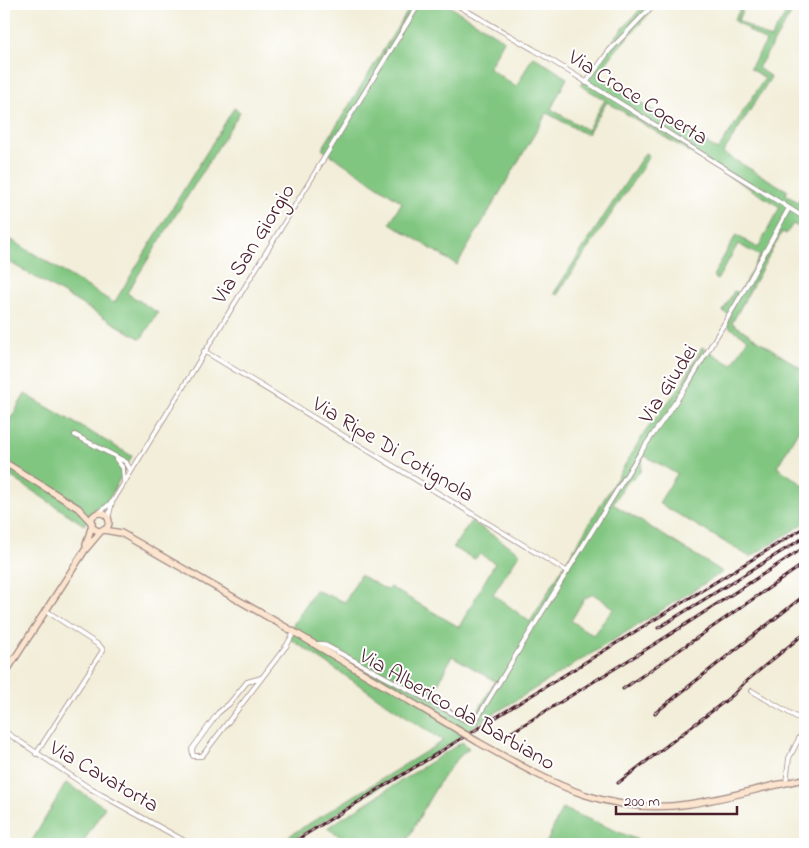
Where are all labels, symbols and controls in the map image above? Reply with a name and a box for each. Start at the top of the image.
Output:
street label: Via Croce Coperta [560,42,714,154]
street label: Via San Giorgio [204,178,305,312]
street label: Via Giudei [631,339,707,432]
street label: Via Ripe Di Cotignola [304,389,479,512]
street label: Via Alberico da Barbiano [352,641,561,780]
street label: Via Cavatorta [42,733,164,822]
scale bar [616,783,738,815]
text: 200 m [624,791,660,813]

